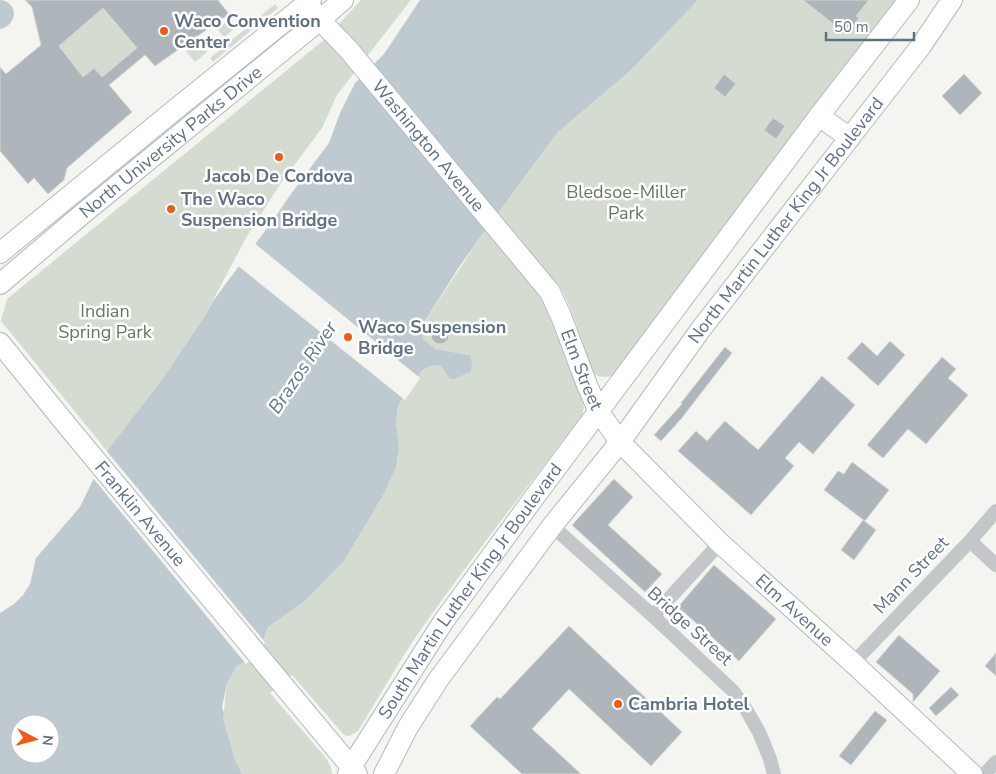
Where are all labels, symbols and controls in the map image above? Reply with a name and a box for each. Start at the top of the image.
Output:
place label: Waco Convention Center [174,9,321,54]
scale bar [826,10,914,42]
text: 50 m [834,17,869,37]
marker: Waco Convention Center [158,25,170,37]
street label: North University Parks Drive [74,60,267,224]
street label: Washington Avenue [366,75,490,217]
street label: North Martin Luther King Jr Boulevard [682,92,889,348]
marker: Jacob De Cordova [273,151,285,163]
place label: Jacob De Cordova [204,164,353,188]
park label: Bledsoe-Miller Park [566,180,686,225]
place label: The Waco Suspension Bridge [181,187,337,232]
marker: The Waco Suspension Bridge [165,203,177,215]
park label: Indian Spring Park [58,299,153,344]
water label: Brazos River [262,315,344,419]
place label: Waco Suspension Bridge [358,315,506,360]
street label: Elm Street [555,326,609,414]
marker: Waco Suspension Bridge [342,331,354,343]
street label: Franklin Avenue [89,456,191,572]
street label: South Martin Luther King Jr Boulevard [372,458,568,724]
street label: Mann Street [868,531,955,619]
street label: Elm Avenue [750,569,839,652]
street label: Bridge Street [642,581,738,671]
place label: Cambria Hotel [628,692,749,716]
marker: Cambria Hotel [612,698,624,710]
north arrow [10,714,60,764]
text: N [37,734,57,747]

